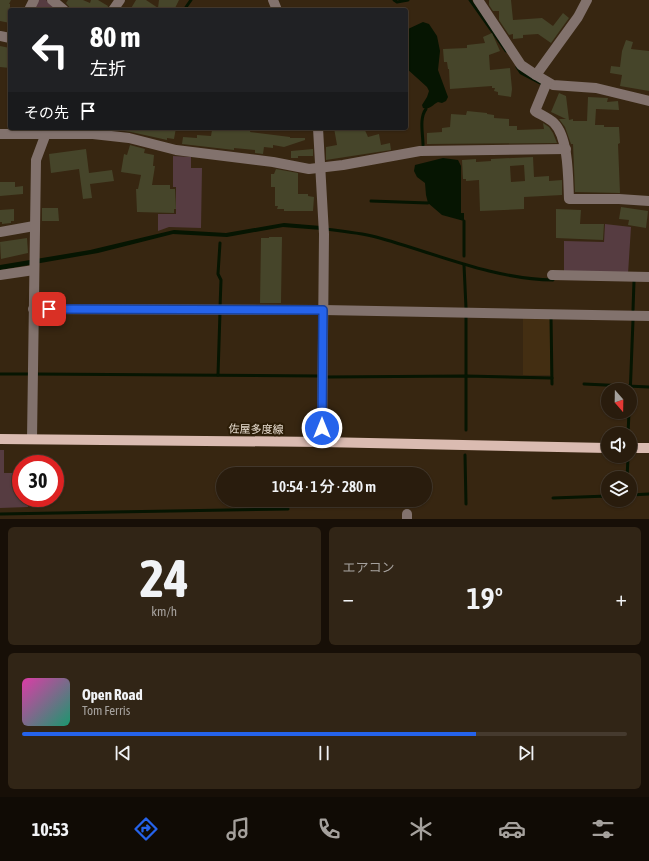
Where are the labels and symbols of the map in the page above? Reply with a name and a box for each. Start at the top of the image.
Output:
pin [32,292,66,326]
north arrow [601,383,637,419]
position arrow [301,407,343,449]
street label: 佐屋多度線 [228,423,284,435]
speed limit sign: 30 [12,455,64,507]

